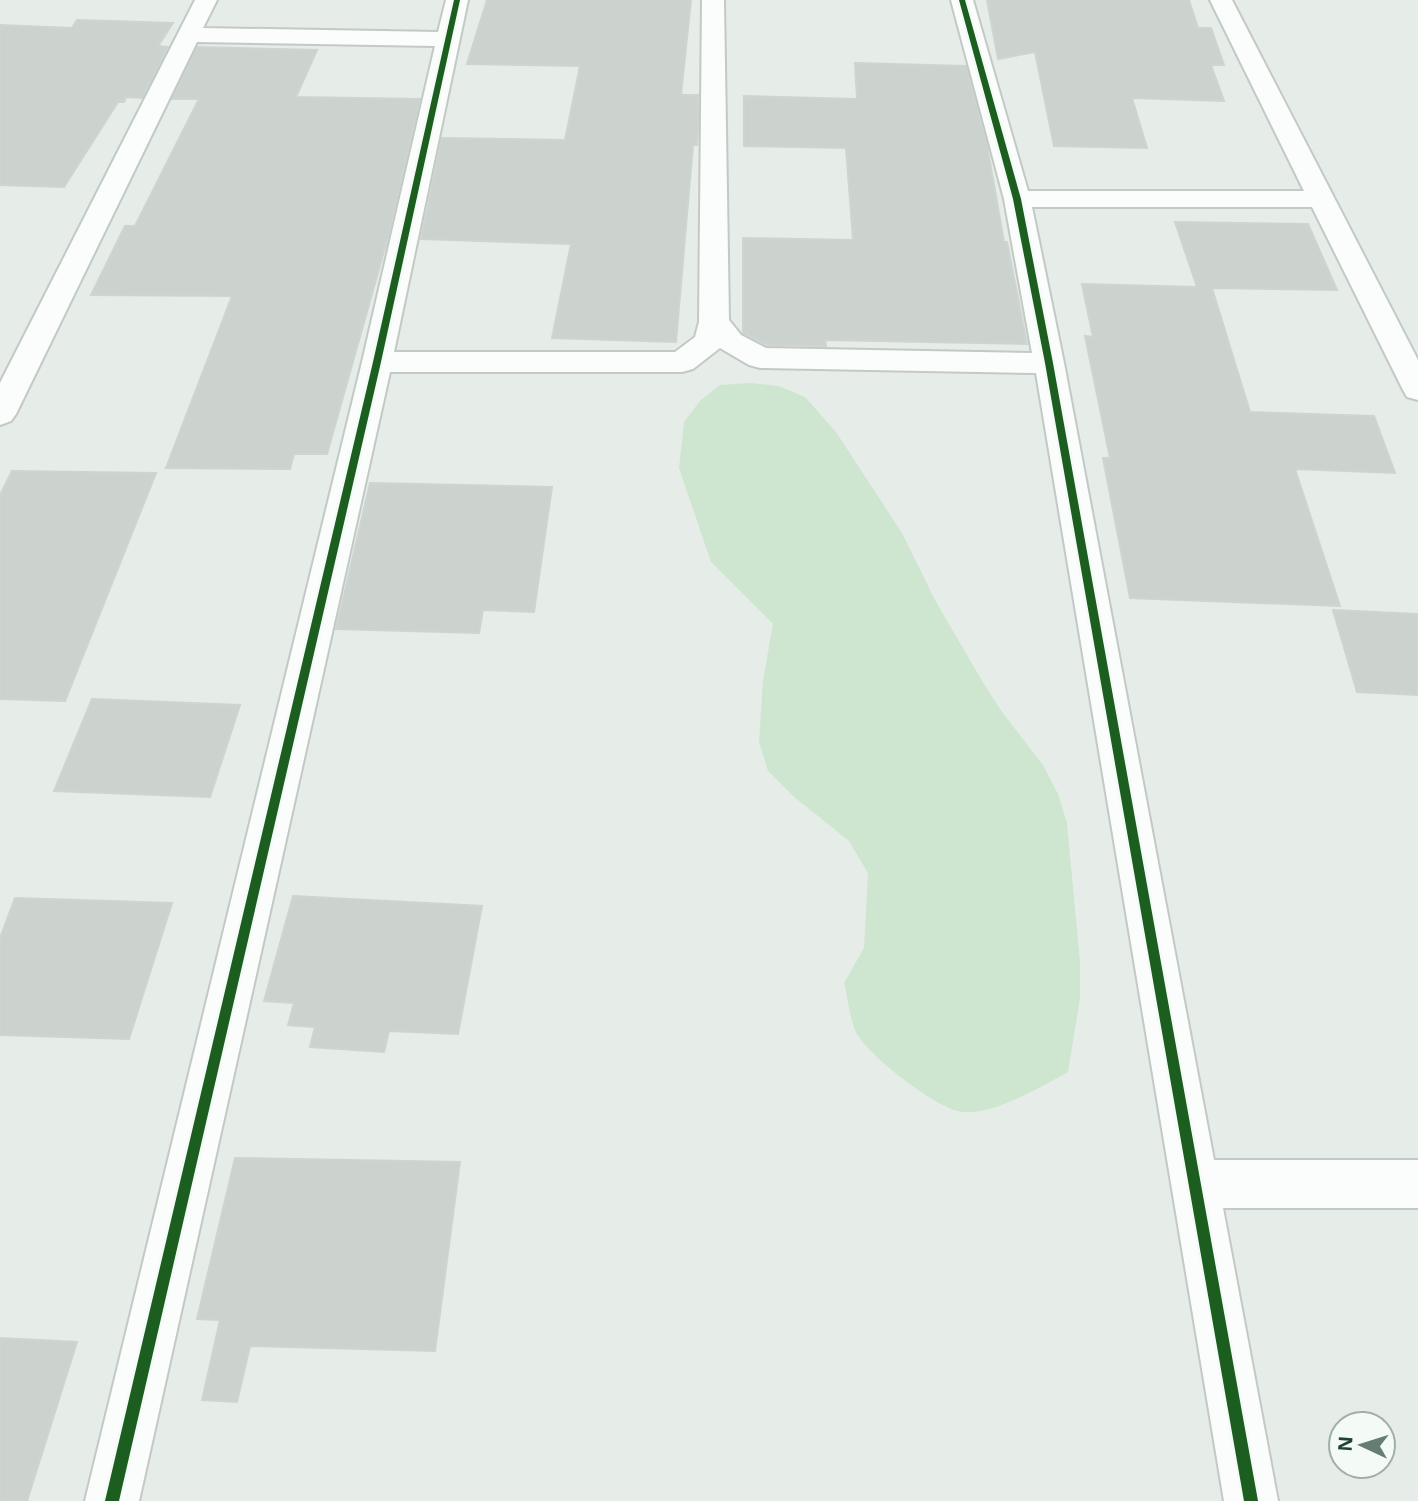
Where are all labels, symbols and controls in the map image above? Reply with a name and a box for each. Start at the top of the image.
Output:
north arrow [1327,1410,1397,1480]
text: N [1332,1435,1359,1452]

